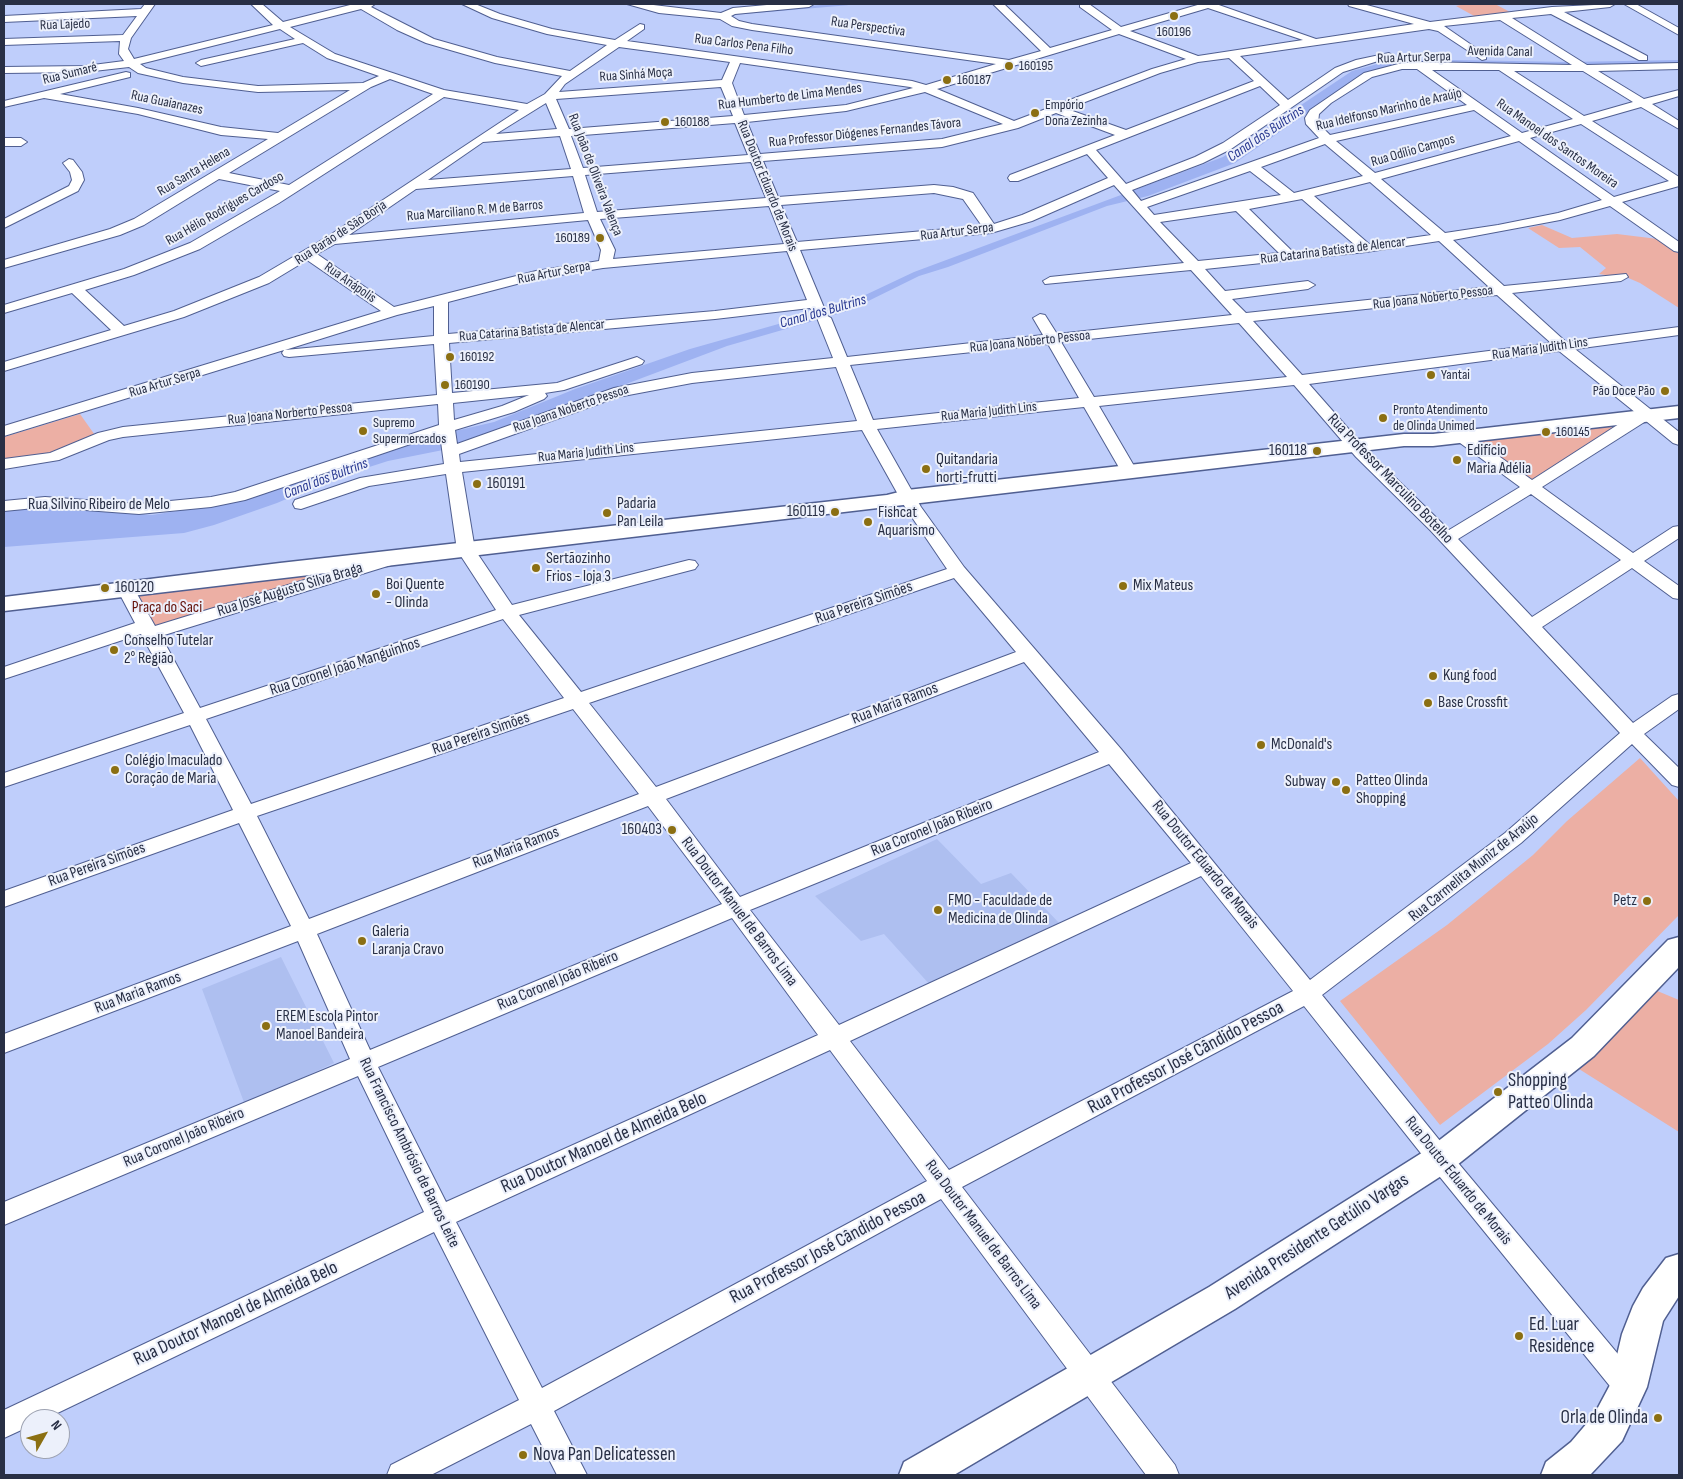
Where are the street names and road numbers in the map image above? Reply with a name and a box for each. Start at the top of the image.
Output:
street label: Rua Perspectiva [830,13,906,41]
street label: Rua Lajedo [40,16,90,34]
street label: Rua Carlos Pena Filho [694,31,794,59]
street label: Avenida Canal [1467,43,1533,61]
street label: Rua Artur Serpa [1377,48,1451,68]
street label: Rua Sumaré [41,59,99,89]
street label: Rua Sinhá Moça [599,64,673,86]
street label: Rua Humberto de Lima Mendes [717,80,863,114]
street label: Rua Idelfonso Marinho de Araújo [1314,85,1464,135]
street label: Rua Guaianazes [130,87,204,119]
street label: Rua Manoel dos Santos Moreira [1493,96,1621,192]
street label: Rua João de Oliveira Valença [564,112,626,238]
street label: Rua Professor Diógenes Fernandes Távora [768,115,962,151]
street label: Rua Doutor Eduardo de Morais [733,118,801,254]
street label: Rua Odílio Campos [1369,131,1457,171]
street label: Rua Santa Helena [155,144,233,200]
street label: Rua Hélio Rodrigues Cardoso [163,168,287,250]
street label: Rua Barão de São Borja [292,197,390,269]
street label: Rua Marciliano R. M de Barros [406,197,544,225]
street label: Rua Artur Serpa [919,219,995,245]
street label: Rua Catarina Batista de Alencar [1260,234,1406,268]
street label: Rua Artur Serpa [516,258,592,288]
street label: Rua Anápolis [321,259,379,307]
street label: Rua Joana Noberto Pessoa [1372,282,1494,314]
street label: Rua Catarina Batista de Alencar [459,316,605,346]
street label: Rua Joana Noberto Pessoa [969,327,1091,357]
street label: Rua Maria Judith Lins [1491,334,1589,364]
street label: Rua Artur Serpa [127,364,203,402]
street label: Rua Joana Noberto Pessoa [511,381,631,437]
street label: Rua Joana Norberto Pessoa [227,399,353,429]
street label: Rua Maria Judith Lins [940,399,1038,425]
street label: Rua Professor Marculino Botelho [1323,410,1457,548]
street label: Rua Maria Judith Lins [537,440,635,466]
street label: Rua Silvino Ribeiro de Melo [28,495,170,515]
street label: Rua José Augusto Silva Braga [215,559,365,621]
street label: Rua Pereira Simões [813,577,915,629]
street label: Rua Coronel João Manguinhos [268,634,422,700]
street label: Rua Maria Ramos [849,679,941,729]
street label: Rua Pereira Simões [430,708,532,760]
street label: Rua Coronel João Ribeiro [868,795,996,861]
street label: Rua Doutor Eduardo de Morais [1147,797,1263,933]
street label: Rua Carmelita Muniz de Araújo [1405,810,1543,926]
street label: Rua Maria Ramos [470,823,562,873]
street label: Rua Doutor Manuel de Barros Lima [677,834,801,990]
street label: Rua Pereira Simões [46,839,148,891]
street label: Rua Coronel João Ribeiro [495,947,621,1015]
street label: Rua Maria Ramos [92,968,184,1018]
street label: Rua Professor José Cândido Pessoa [1084,997,1288,1119]
street label: Rua Francisco Ambrósio de Barros Leite [355,1055,463,1251]
street label: Rua Doutor Manoel de Almeida Belo [498,1087,710,1199]
street label: Rua Coronel João Ribeiro [121,1104,247,1172]
street label: Rua Doutor Eduardo de Morais [1400,1113,1516,1249]
street label: Rua Doutor Manuel de Barros Lima [921,1157,1045,1313]
street label: Avenida Presidente Getúlio Vargas [1221,1169,1413,1305]
street label: Rua Professor José Cândido Pessoa [726,1187,930,1309]
street label: Rua Doutor Manoel de Almeida Belo [130,1257,342,1371]

